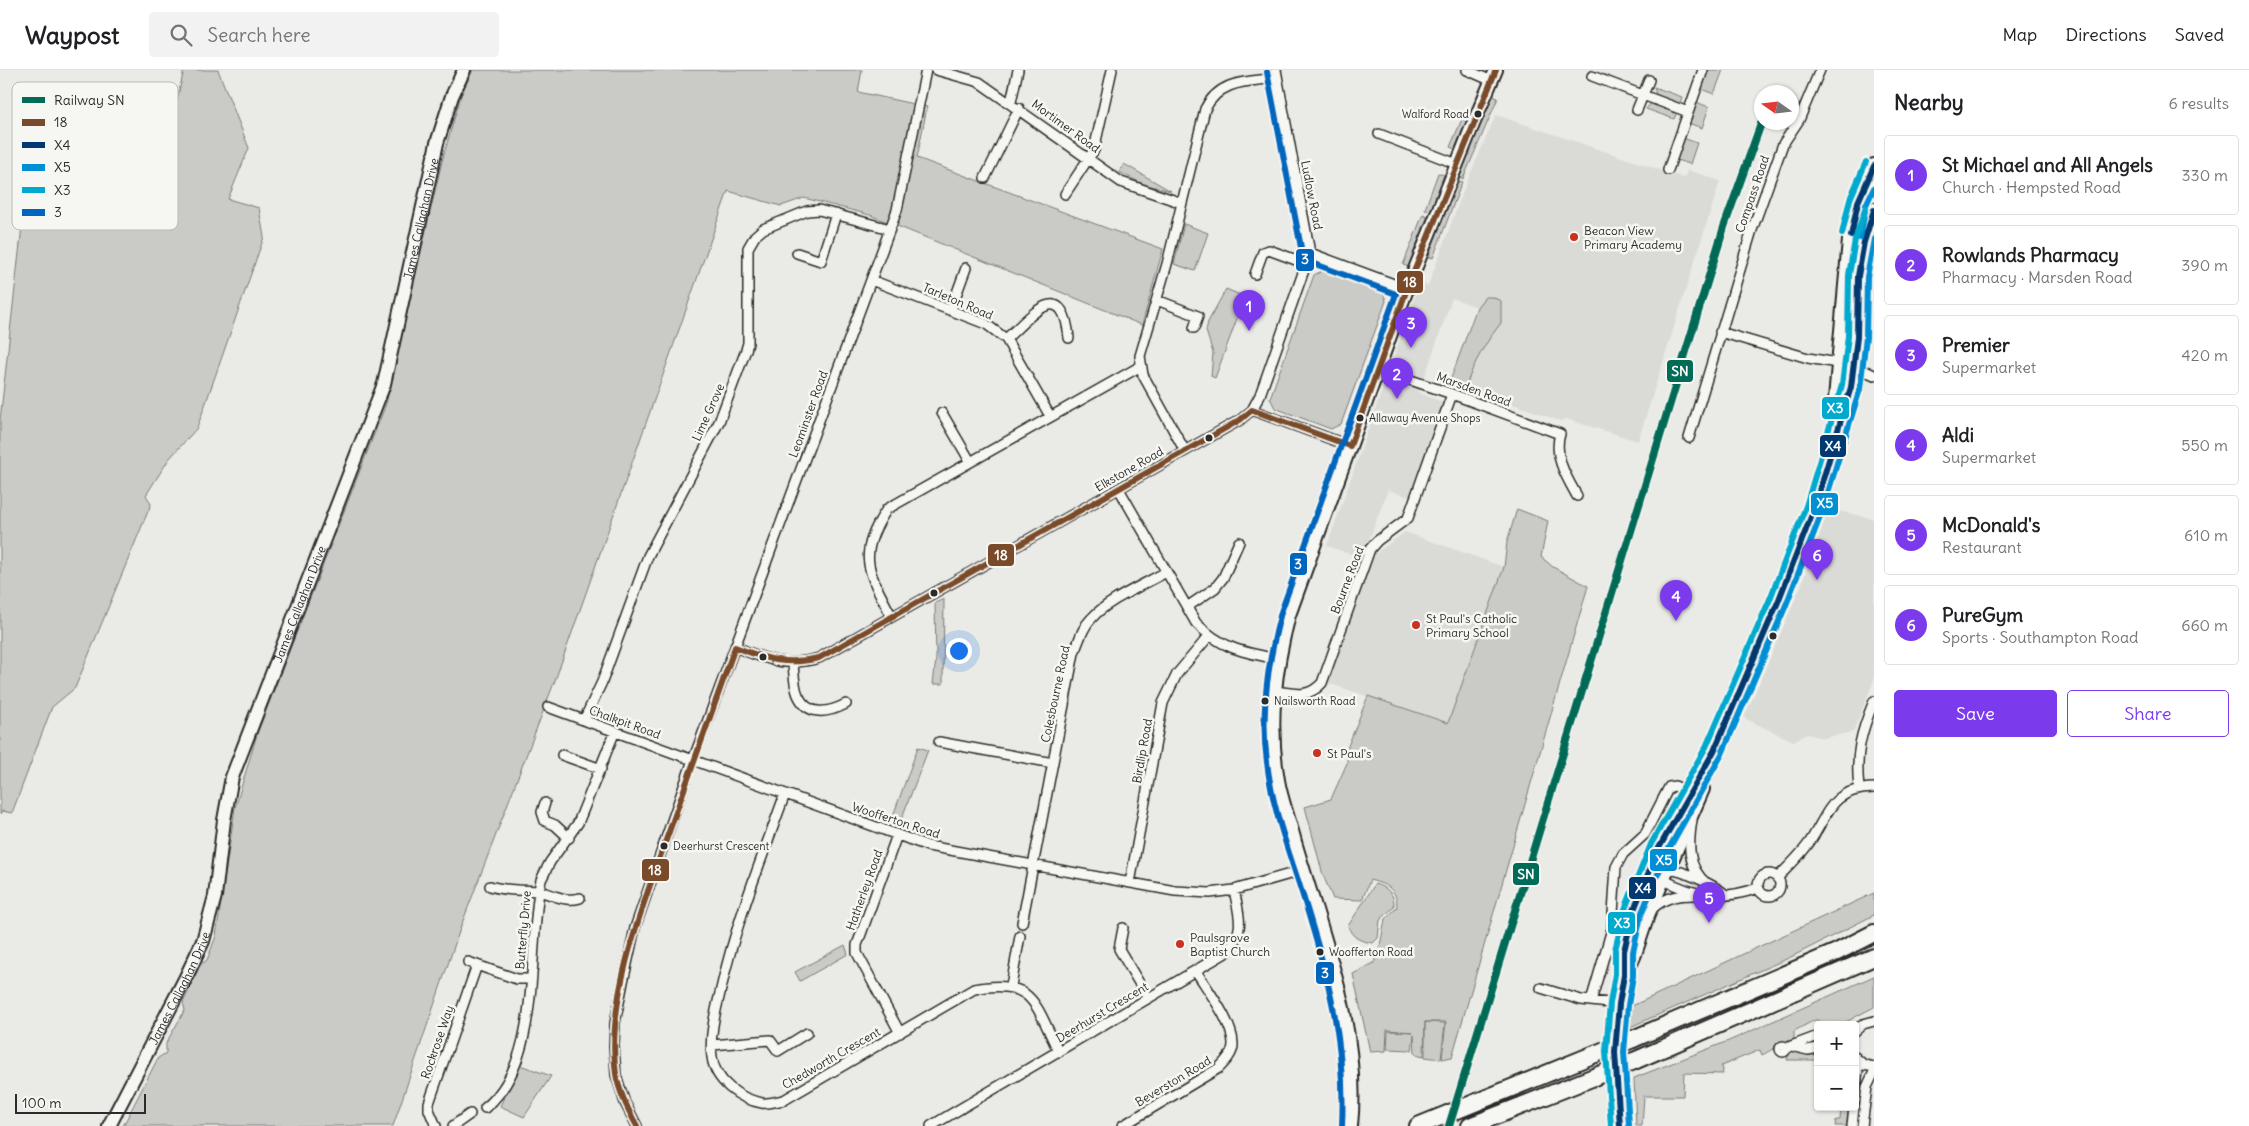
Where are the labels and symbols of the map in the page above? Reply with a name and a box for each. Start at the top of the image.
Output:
legend [12,82,178,230]
north arrow [1754,85,1799,130]
text: Railway SN [54,91,125,109]
street label: Mortimer Road [1029,96,1103,156]
place label: Walford Road [1402,107,1470,121]
marker: Walford Road [1473,109,1483,119]
text: 18 [54,113,68,131]
text: X4 [54,136,71,154]
street label: Compass Road [1732,153,1772,235]
street label: James Callaghan Drive [400,157,441,281]
text: X5 [54,158,71,176]
street label: Ludlow Road [1298,159,1326,231]
text: X3 [54,181,71,199]
text: 3 [54,203,62,221]
place label: Beacon View Primary Academy [1584,223,1682,252]
marker: Beacon View Primary Academy [1568,231,1580,243]
line badge: 3 [1295,248,1315,272]
text: 3 [1301,250,1309,268]
line badge: 18 [1396,270,1424,294]
text: 18 [1403,273,1417,291]
street label: Tarleton Road [920,279,996,323]
pin: 1 [1233,290,1265,331]
pin: 3 [1395,307,1427,348]
pin: 2 [1381,358,1413,399]
line badge: SN [1666,359,1694,383]
text: SN [1671,362,1689,380]
street label: Leominster Road [785,369,831,459]
street label: Marsden Road [1435,369,1513,409]
street label: Lime Grove [689,381,727,443]
line badge: X3 [1821,396,1850,420]
text: X3 [1827,399,1843,417]
place label: Allaway Avenue Shops [1369,411,1480,425]
marker: Allaway Avenue Shops [1355,413,1365,423]
unlabelled marker [1204,433,1214,443]
line badge: X4 [1819,434,1847,458]
text: X4 [1825,437,1841,455]
street label: Elkstone Road [1092,443,1166,495]
line badge: X5 [1810,492,1839,516]
text: X5 [1817,494,1833,512]
pin: 6 [1801,539,1833,580]
street label: James Callaghan Drive [270,543,328,664]
line badge: 18 [987,543,1015,567]
street label: Bourne Road [1327,544,1367,616]
text: 18 [994,546,1008,564]
line badge: 3 [1289,552,1308,576]
text: 3 [1294,555,1302,573]
pin: 4 [1660,580,1692,621]
unlabelled marker [929,588,939,598]
place label: St Paul's Catholic Primary School [1426,611,1517,640]
marker: St Paul's Catholic Primary School [1410,619,1422,631]
unlabelled marker [1768,631,1778,641]
your location [946,638,972,664]
street label: Colesbourne Road [1037,644,1073,744]
unlabelled marker [758,652,768,662]
place label: Nailsworth Road [1274,694,1356,708]
marker: Nailsworth Road [1260,696,1270,706]
street label: Chalkpit Road [587,702,663,742]
street label: Birdlip Road [1129,717,1155,785]
place label: St Paul's [1327,746,1372,761]
marker: St Paul's [1311,747,1323,759]
street label: Woofferton Road [850,799,942,841]
place label: Deerhurst Crescent [673,839,770,853]
marker: Deerhurst Crescent [659,841,669,851]
street label: Hatherley Road [842,848,886,932]
line badge: X5 [1649,848,1678,872]
text: X5 [1656,851,1672,869]
line badge: 18 [641,858,670,882]
text: 18 [648,861,662,879]
line badge: SN [1512,862,1540,886]
text: SN [1517,865,1535,883]
line badge: X4 [1628,876,1657,900]
text: X4 [1635,879,1651,897]
pin: 5 [1693,882,1725,923]
street label: Butterfly Drive [512,890,534,970]
line badge: X3 [1607,911,1636,935]
text: X3 [1614,914,1630,932]
street label: James Callaghan Drive [145,930,213,1047]
place label: Paulsgrove Baptist Church [1190,930,1270,959]
marker: Paulsgrove Baptist Church [1174,938,1186,950]
place label: Woofferton Road [1329,945,1413,959]
marker: Woofferton Road [1315,947,1325,957]
line badge: 3 [1315,961,1335,985]
text: 3 [1321,964,1329,982]
street label: Deerhurst Crescent [1053,979,1151,1045]
street label: Rockrose Way [417,1003,457,1081]
street label: Chedworth Crescent [779,1024,883,1092]
street label: Beverston Road [1132,1052,1214,1110]
scale bar [15,1091,146,1114]

